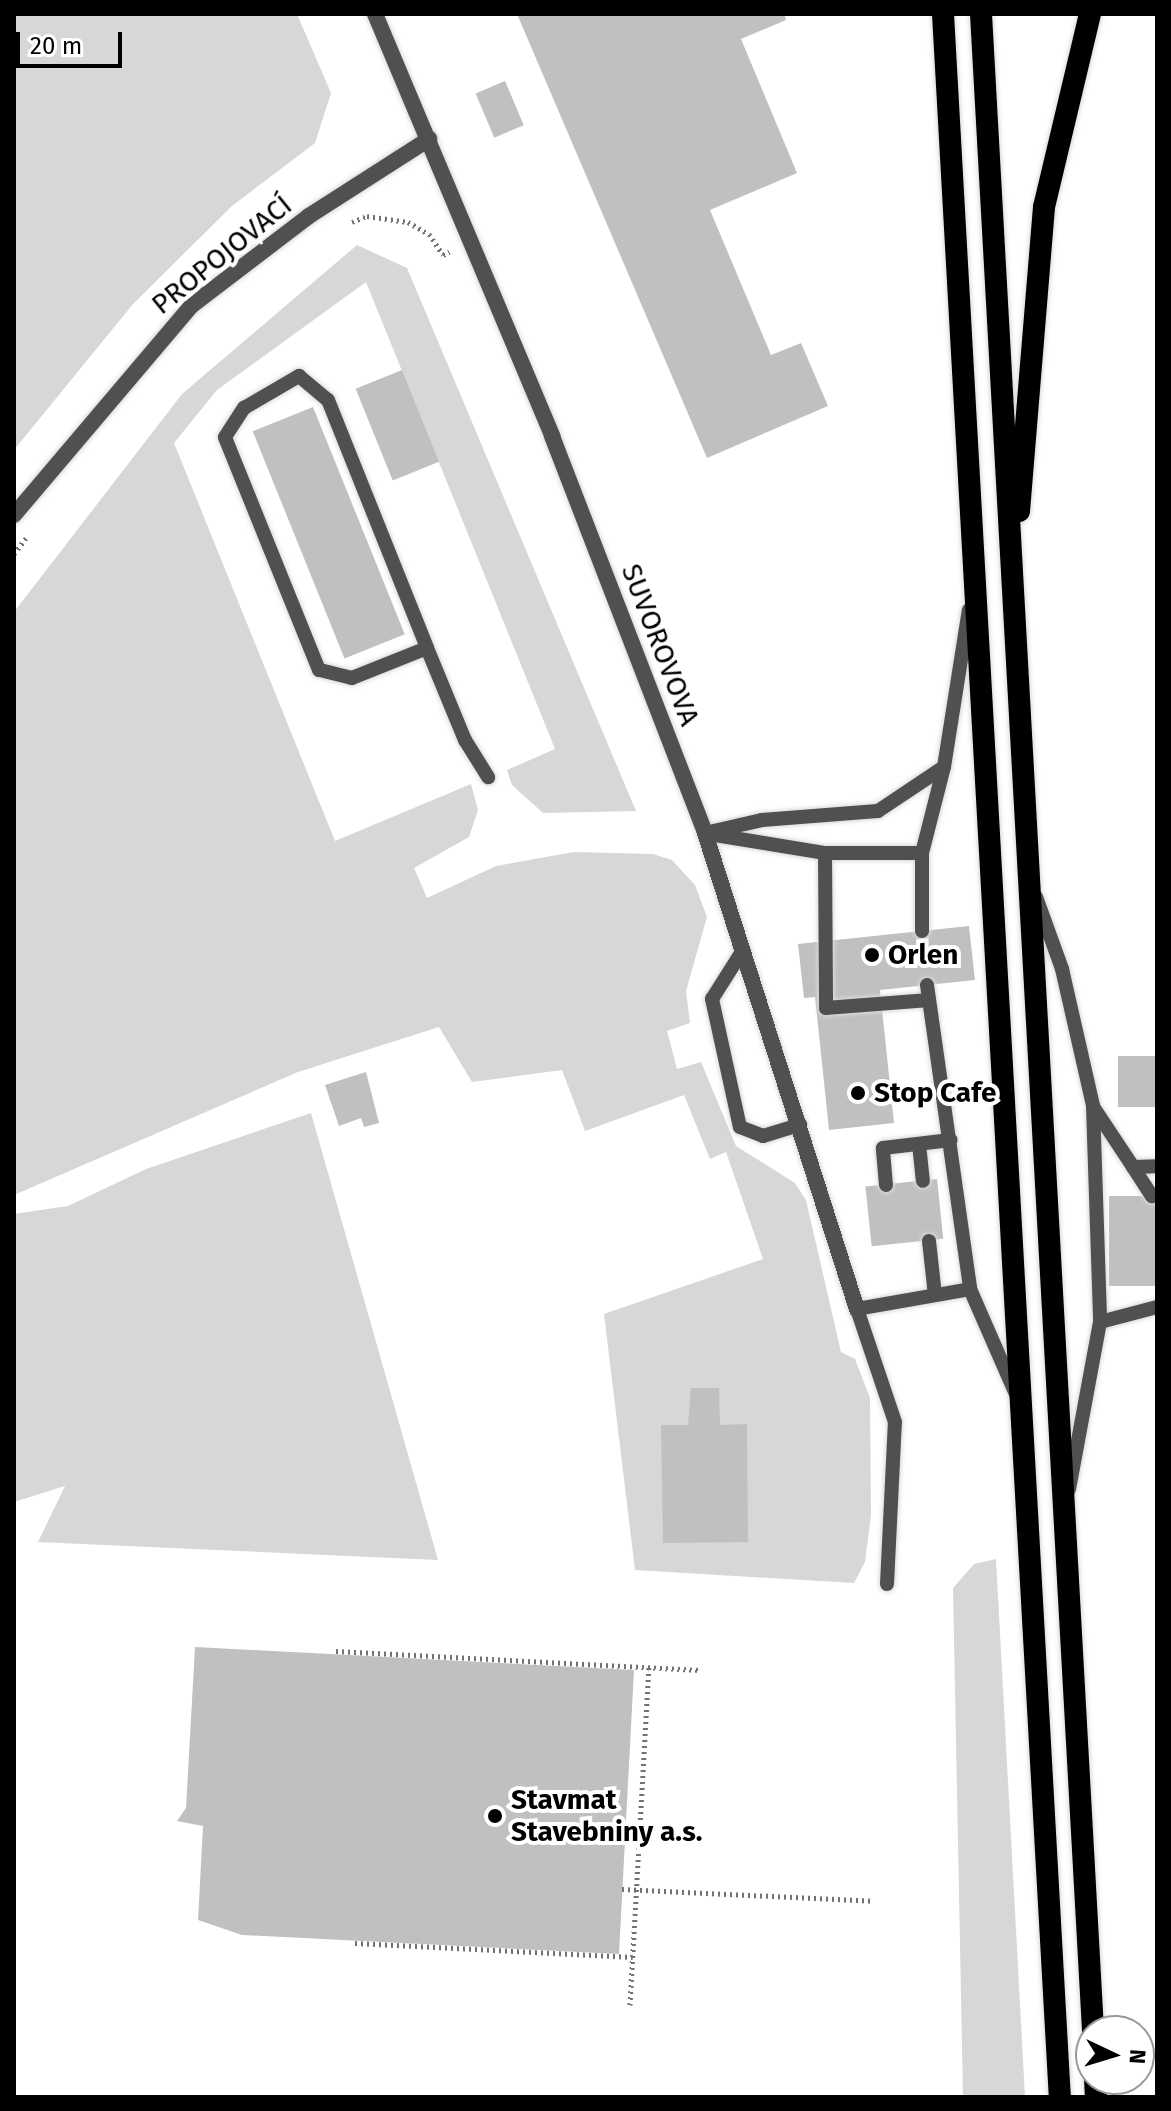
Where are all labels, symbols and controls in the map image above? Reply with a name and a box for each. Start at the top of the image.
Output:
scale bar [20,16,126,66]
text: 20 m [30,32,82,60]
street label: PROPOJOVACÍ [145,188,299,322]
street label: SUVOROVOVA [614,559,706,731]
place label: Orlen [888,938,958,972]
marker: Orlen [863,946,881,964]
place label: Stop Cafe [874,1076,996,1110]
marker: Stop Cafe [849,1084,867,1102]
place label: Stavmat Stavebniny a.s. [511,1783,702,1849]
marker: Stavmat Stavebniny a.s. [486,1807,504,1825]
north arrow [1075,2015,1155,2095]
text: N [1123,2048,1151,2065]

